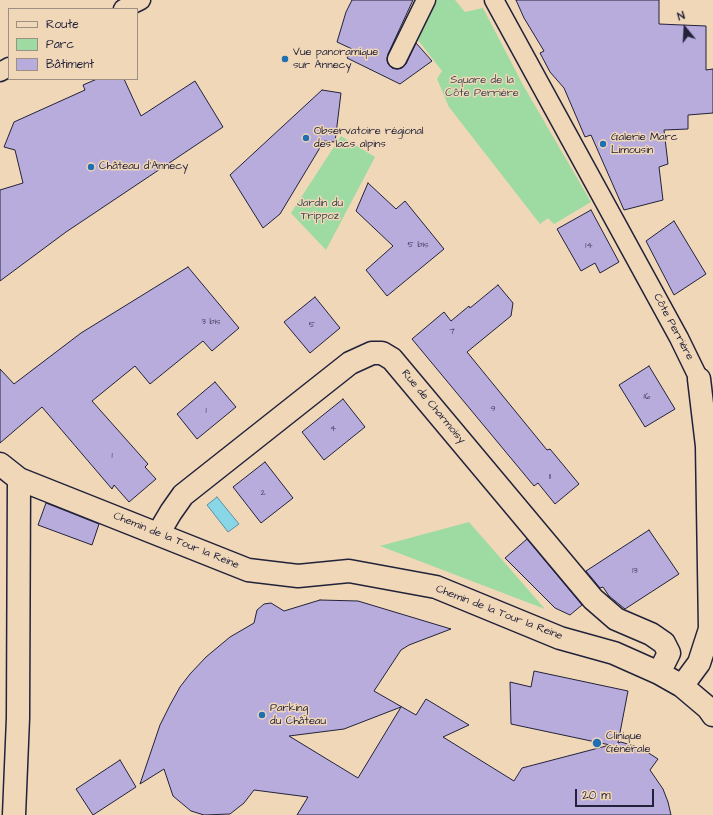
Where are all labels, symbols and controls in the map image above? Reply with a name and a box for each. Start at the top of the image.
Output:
legend [8,8,138,80]
north arrow [665,8,705,48]
text: N [676,8,687,24]
text: Route [46,16,79,33]
text: Parc [46,36,74,53]
place label: Vue panoramique sur Annecy [293,46,378,72]
marker: Vue panoramique sur Annecy [280,54,290,64]
text: Bâtiment [46,56,94,73]
park label: Square de la Côte Perrière [445,74,519,100]
place label: Observatoire régional des lacs alpins [314,125,423,151]
place label: Galerie Marc Limousin [611,131,678,157]
marker: Observatoire régional des lacs alpins [301,133,311,143]
marker: Galerie Marc Limousin [598,139,608,149]
place label: Château d'Annecy [99,160,188,174]
marker: Château d'Annecy [86,162,96,172]
park label: Jardin du Trippoz [297,197,343,223]
house number: 5 bis [408,240,428,250]
house number: 14 [585,241,593,251]
street label: Côte Perrière [650,291,696,363]
house number: 3 bis [201,317,221,327]
house number: 5 [309,320,315,330]
house number: 7 [449,327,455,337]
street label: Rue de Charmoisy [398,367,468,447]
house number: 16 [644,392,650,402]
house number: 9 [490,404,496,414]
house number: 1 [205,406,207,416]
house number: 4 [330,424,336,434]
house number: 1 [111,451,113,461]
house number: 11 [549,472,551,482]
house number: 2 [260,488,266,498]
street label: Chemin de la Tour la Reine [111,510,241,572]
house number: 13 [632,566,638,576]
street label: Chemin de la Tour la Reine [434,583,564,643]
place label: Parking du Château [270,702,326,728]
marker: Parking du Château [257,710,267,720]
place label: Clinique Générale [606,730,650,756]
marker: Clinique Générale [591,737,603,749]
scale bar [577,781,656,807]
text: 20 m [582,787,611,804]

